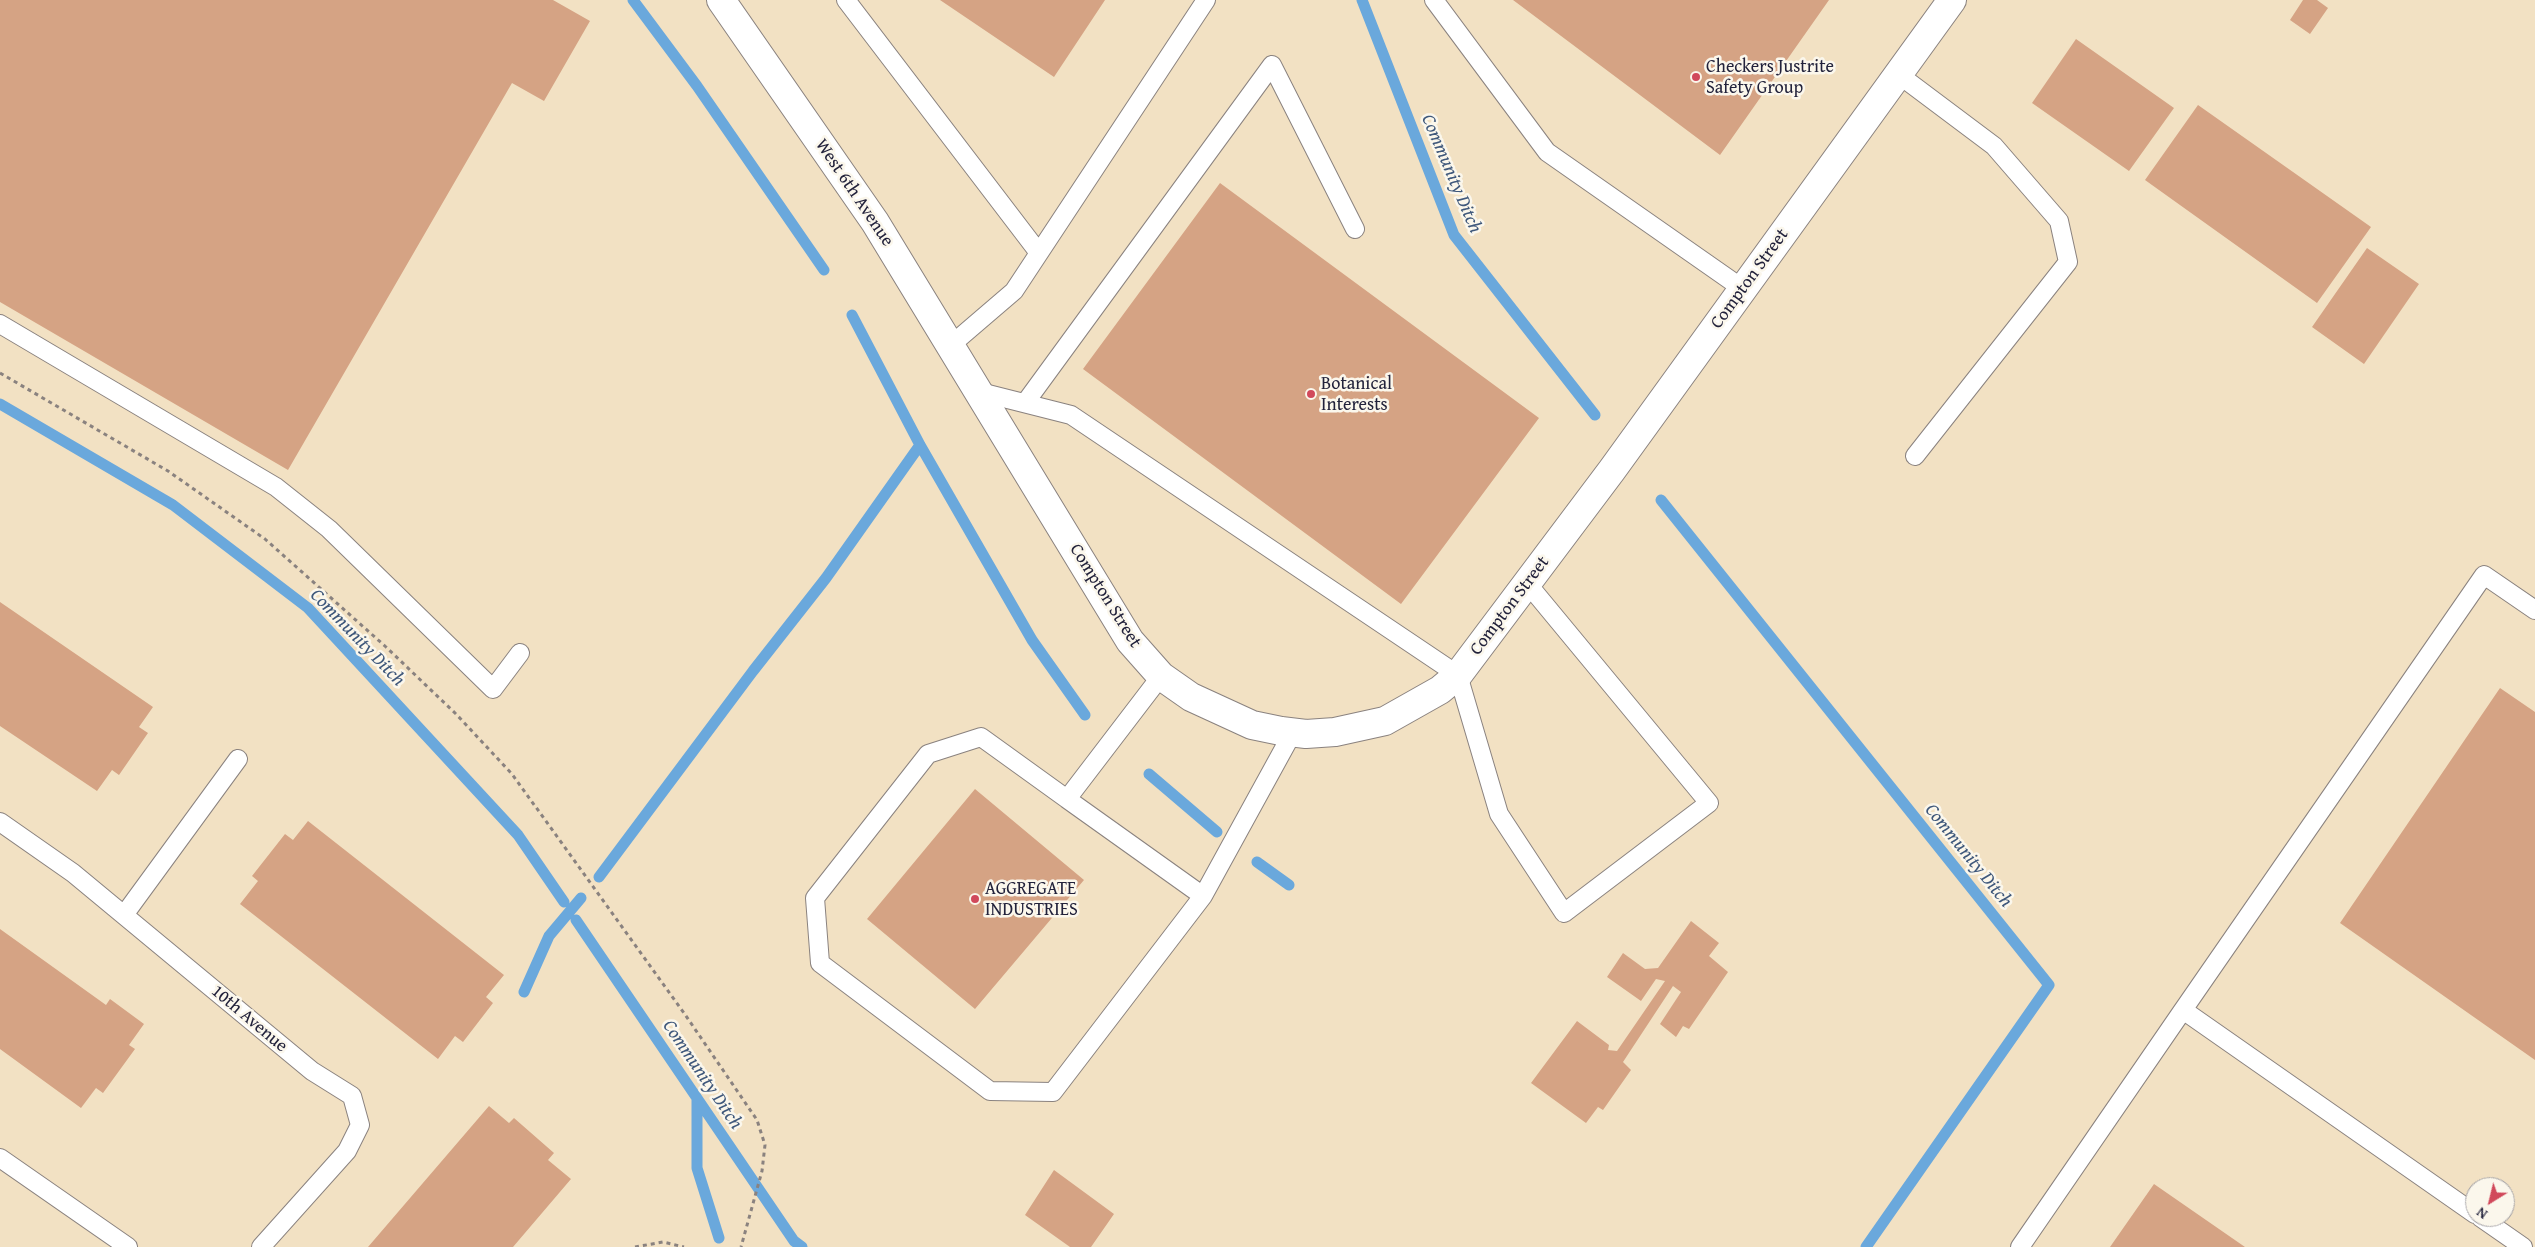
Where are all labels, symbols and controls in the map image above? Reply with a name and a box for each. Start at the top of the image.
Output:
place label: Checkers Justrite Safety Group [1706,56,1834,98]
marker: Checkers Justrite Safety Group [1690,71,1702,83]
water label: Community Ditch [1416,111,1486,237]
street label: West 6th Avenue [810,135,898,251]
street label: Compton Street [1706,225,1794,333]
place label: Botanical Interests [1321,373,1392,416]
marker: Botanical Interests [1305,388,1317,400]
street label: Compton Street [1064,540,1146,652]
street label: Compton Street [1466,552,1554,660]
water label: Community Ditch [305,584,409,692]
water label: Community Ditch [1919,800,2017,912]
place label: AGGREGATE INDUSTRIES [985,878,1078,921]
marker: AGGREGATE INDUSTRIES [969,893,981,905]
street label: 10th Avenue [206,981,292,1057]
water label: Community Ditch [657,1016,747,1134]
north arrow [2465,1177,2515,1227]
text: N [2472,1202,2491,1224]

